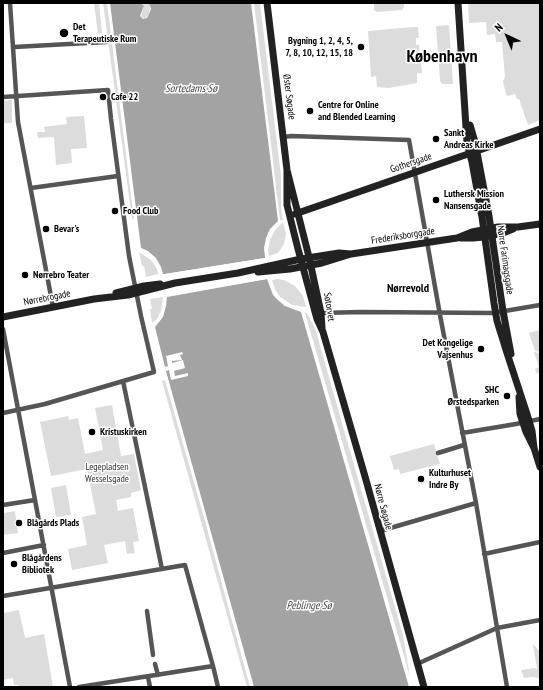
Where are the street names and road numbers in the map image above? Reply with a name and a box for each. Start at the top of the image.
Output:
street label: Øster Søgade [280,73,298,121]
street label: Gothersgade [389,150,433,176]
street label: Frederiksborggade [370,225,436,247]
street label: Nørre Farimagsgade [494,225,516,295]
street label: Nørrebrogade [23,288,71,308]
street label: Søtorvet [321,292,337,322]
street label: Nørre Søgade [371,483,395,531]

